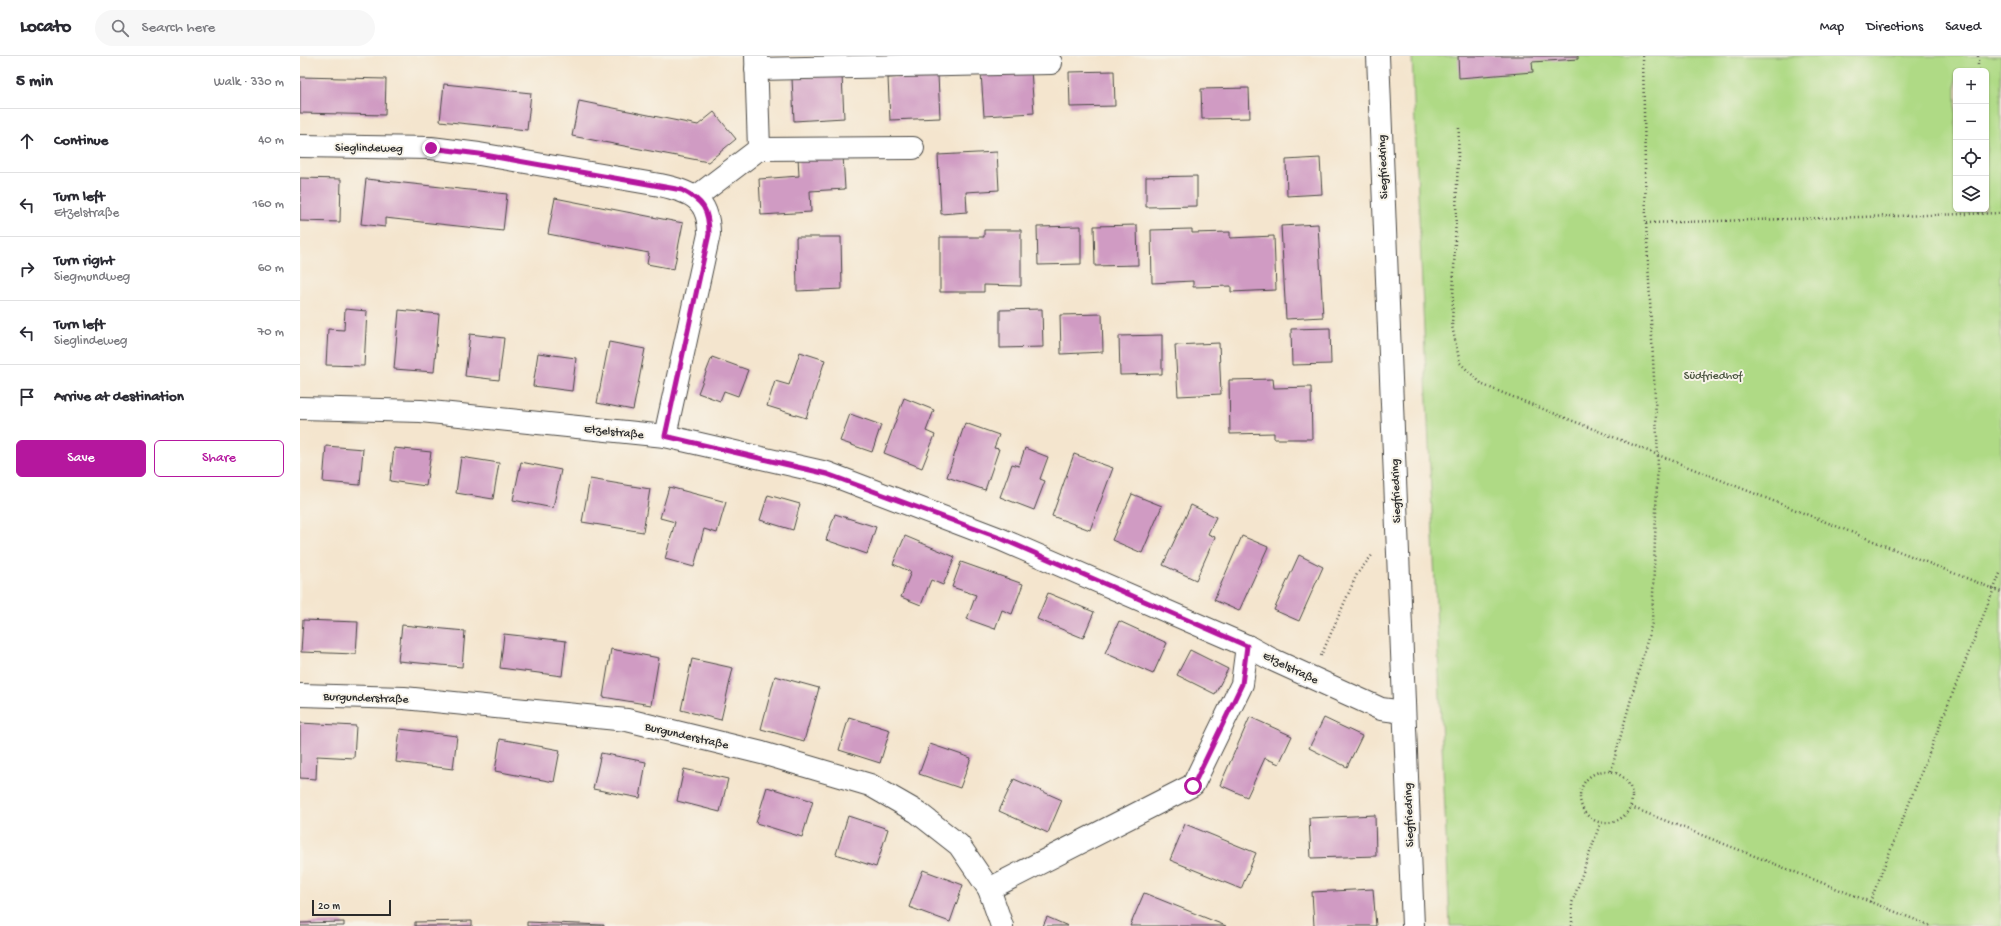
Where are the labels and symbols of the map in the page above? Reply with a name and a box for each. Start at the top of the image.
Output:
street label: Siegfriedring [1376,134,1392,199]
route end [422,139,440,157]
street label: Sieglindeweg [335,141,403,157]
park label: Südfriedhof [1684,370,1743,384]
street label: Etzelstraße [583,423,645,443]
street label: Siegfriedring [1389,458,1405,523]
street label: Etzelstraße [1260,649,1321,689]
street label: Burgunderstraße [322,690,410,708]
street label: Burgunderstraße [642,720,730,754]
route start [1184,777,1202,795]
street label: Siegfriedring [1402,782,1418,847]
scale bar [312,898,391,917]

